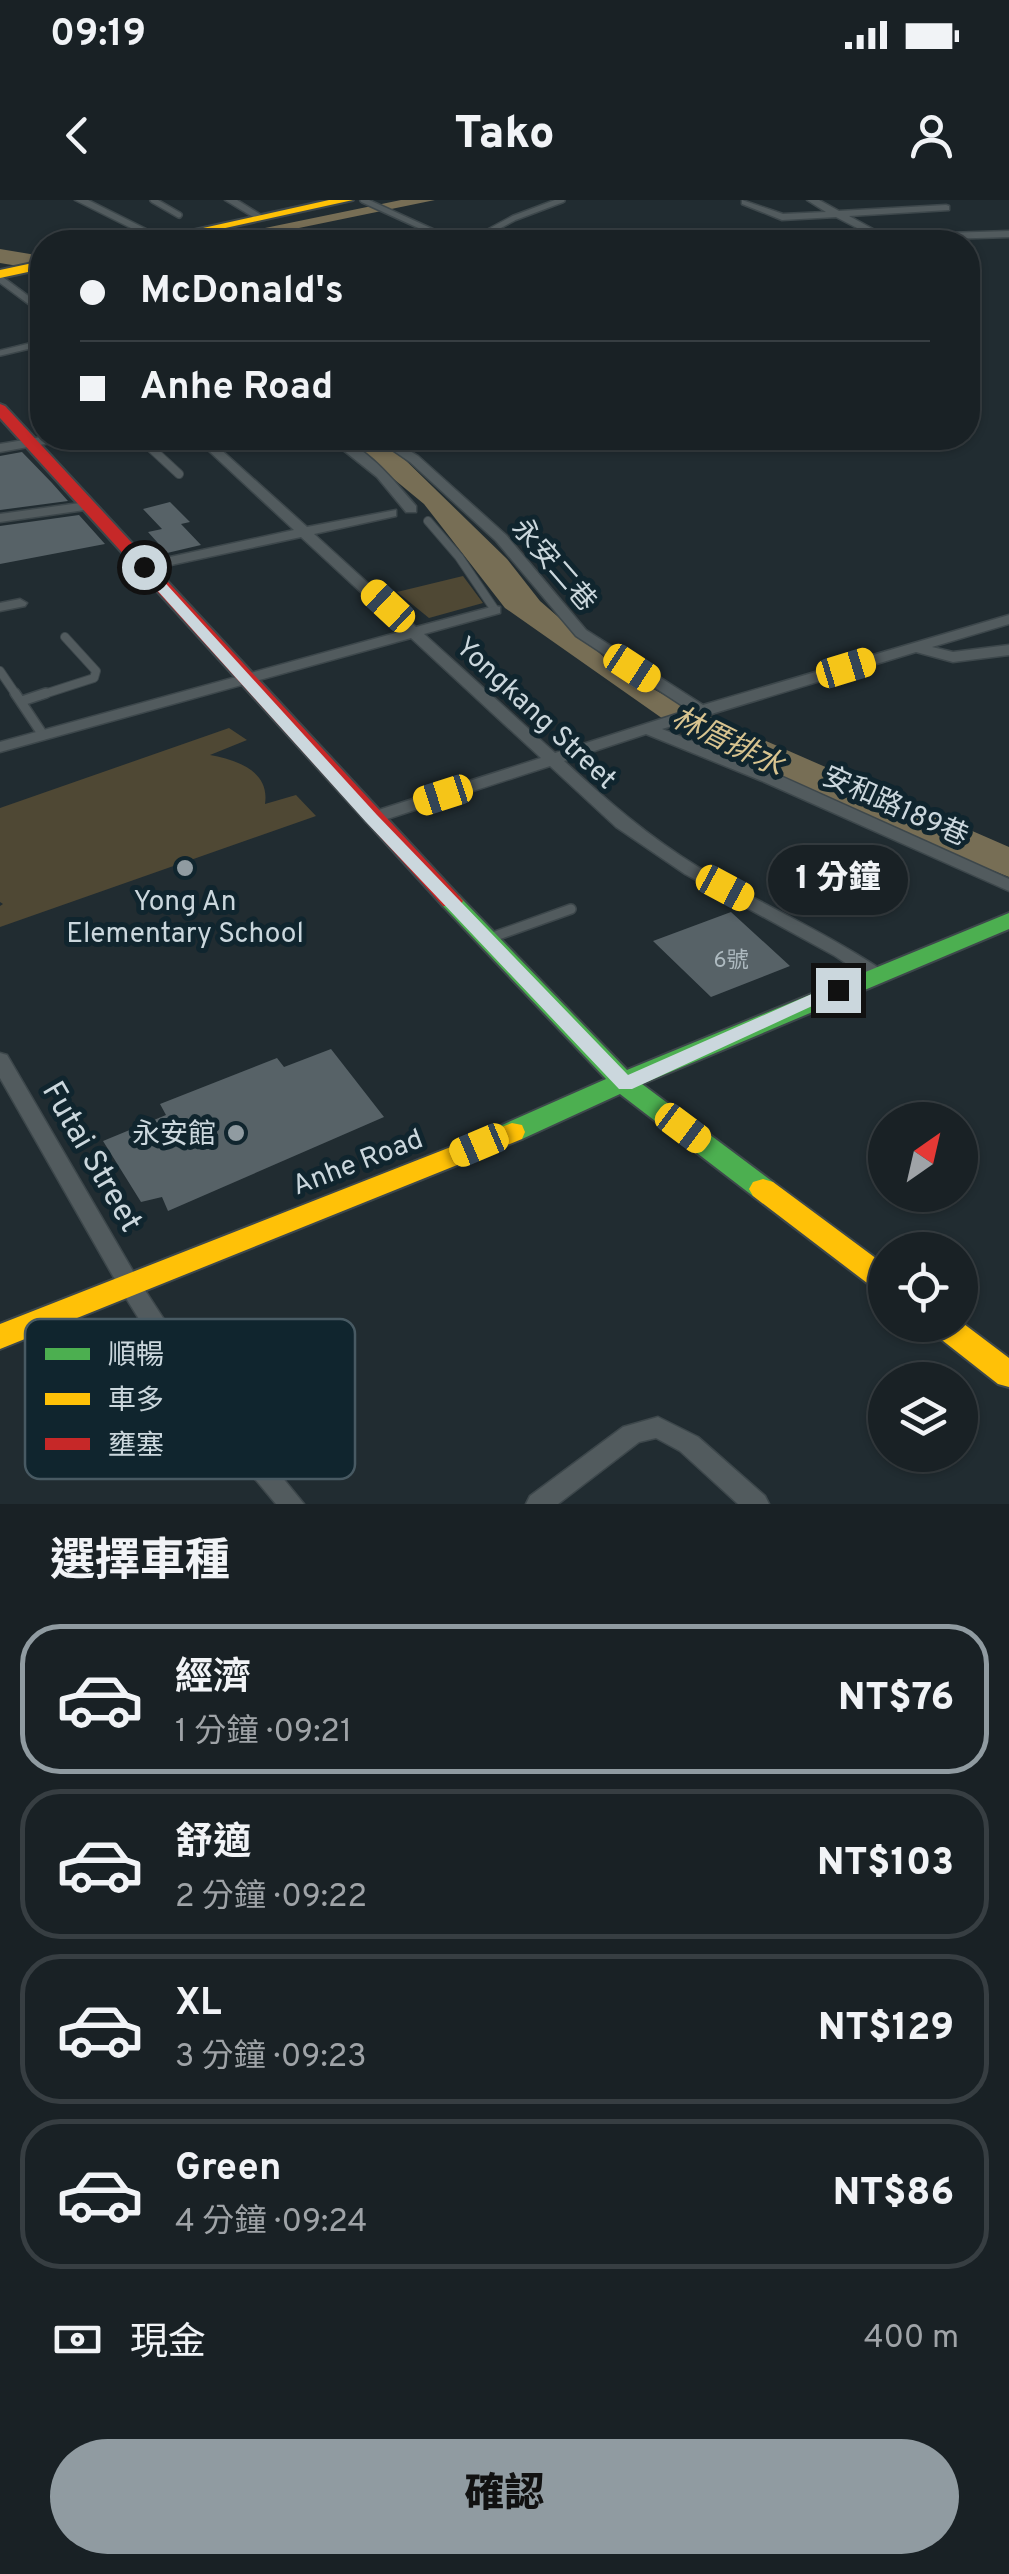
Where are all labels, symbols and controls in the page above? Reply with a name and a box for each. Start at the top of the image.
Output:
text: 09:19 [50,11,146,60]
text: Tako [454,107,555,164]
icon: back [50,108,105,163]
icon: person [904,108,959,163]
text: McDonald's [140,268,344,317]
text: Anhe Road [140,364,333,413]
street label: 永安二巷 [502,512,603,620]
route start [122,545,167,590]
car [356,575,420,637]
street label: Yongkang Street [447,630,623,798]
car [599,639,665,697]
car [813,645,879,691]
water label: 林厝排水 [665,700,791,787]
street label: 安和路189巷 [816,760,973,856]
car [410,771,476,819]
callout: 1 分鐘 [768,845,908,915]
marker: Yong An Elementary School [174,857,196,879]
text: 1 分鐘 [795,860,881,900]
car [691,861,759,915]
place label: Yong An Elementary School [66,885,304,953]
house number: 6號 [713,948,749,975]
route end [816,968,861,1013]
street label: Futai Street [31,1075,150,1240]
car [650,1098,716,1158]
north arrow [868,1102,978,1212]
map controls [868,1102,978,1472]
place label: 永安館 [132,1118,216,1154]
car [446,1119,512,1171]
marker: 永安館 [225,1122,247,1144]
street label: Anhe Road [287,1122,429,1205]
button: locate [868,1232,978,1342]
legend [25,1319,355,1479]
text: 順暢 [108,1339,164,1375]
button: layers [868,1362,978,1472]
text: 車多 [108,1384,164,1420]
text: 壅塞 [108,1429,164,1465]
text: 選擇車種 [50,1535,230,1592]
icon: car [55,1654,145,1744]
text: 經濟 [175,1655,251,1704]
text: NT$76 [838,1675,954,1724]
text: 1 分鐘 · 09:21 [175,1713,352,1753]
icon: car [55,1819,145,1909]
text: 舒適 [175,1820,251,1869]
text: NT$103 [817,1840,954,1889]
text: 2 分鐘 · 09:22 [175,1878,367,1918]
text: XL [175,1980,222,2029]
icon: car [55,1984,145,2074]
text: NT$129 [818,2005,954,2054]
text: 3 分鐘 · 09:23 [175,2038,367,2078]
text: Green [175,2145,281,2194]
icon: car [55,2149,145,2239]
text: NT$86 [833,2170,954,2219]
text: 4 分鐘 · 09:24 [175,2203,367,2243]
icon: cash [50,2312,105,2367]
text: 400 m [864,2319,959,2359]
text: 現金 [130,2320,206,2369]
button: 確認 [50,2439,959,2554]

